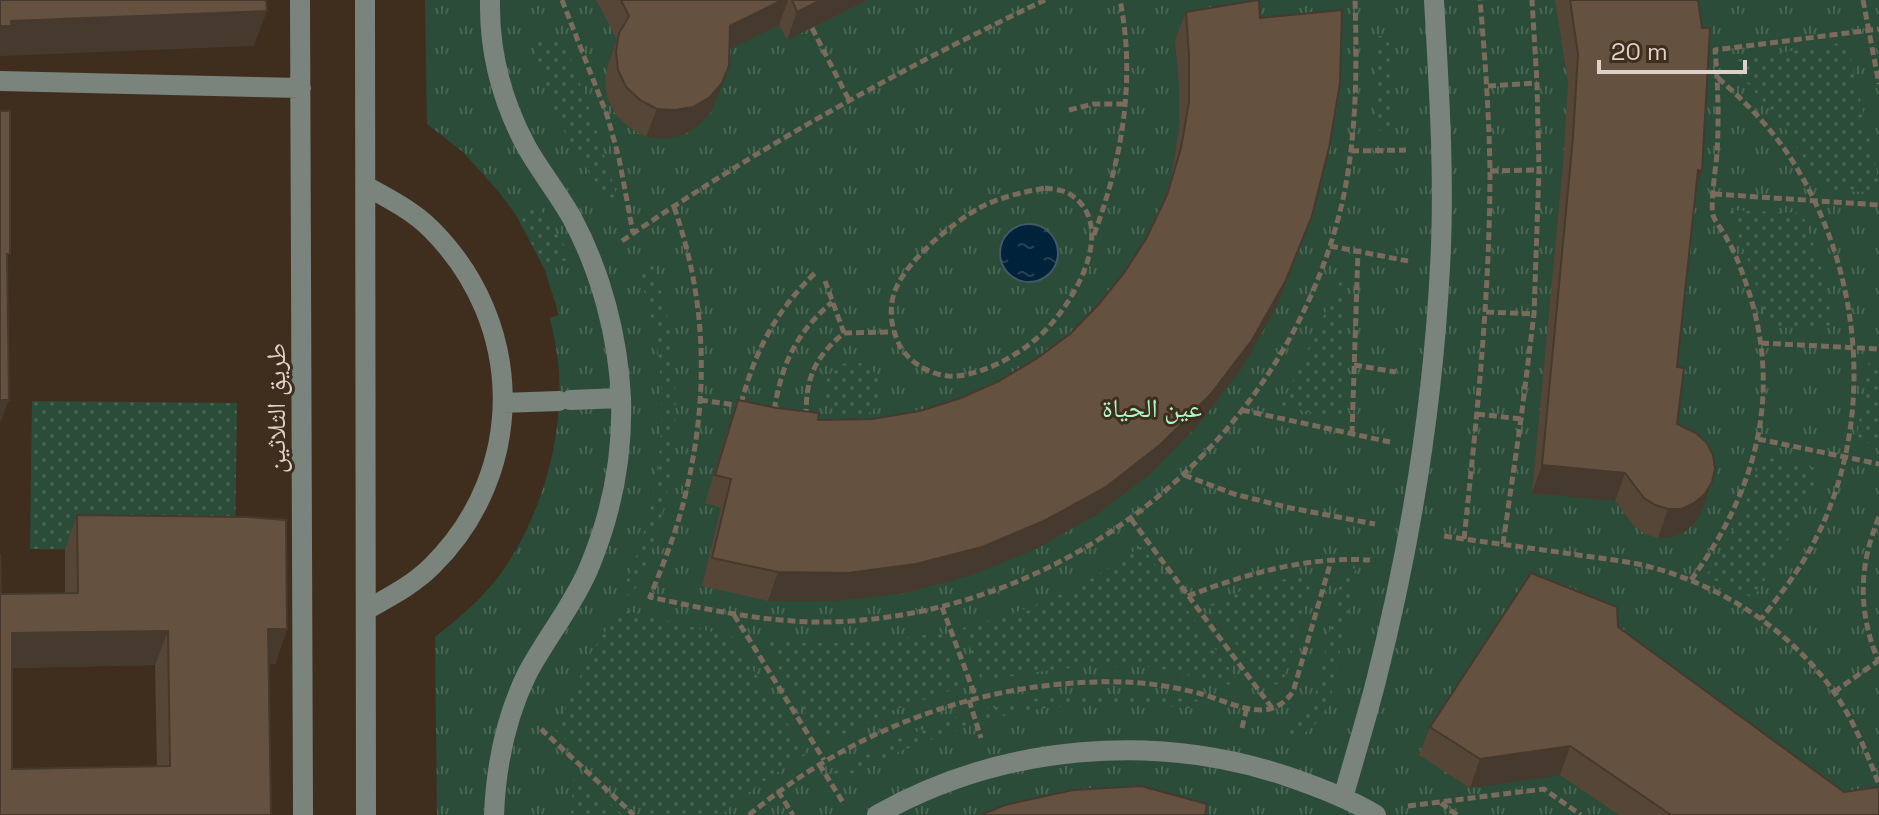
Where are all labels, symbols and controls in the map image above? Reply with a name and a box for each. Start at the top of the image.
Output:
scale bar [1599,24,1745,74]
text: 20 m [1611,36,1668,67]
street label: طريق الثلاثين [259,343,293,473]
park label: عين الحياة [1102,391,1202,425]

